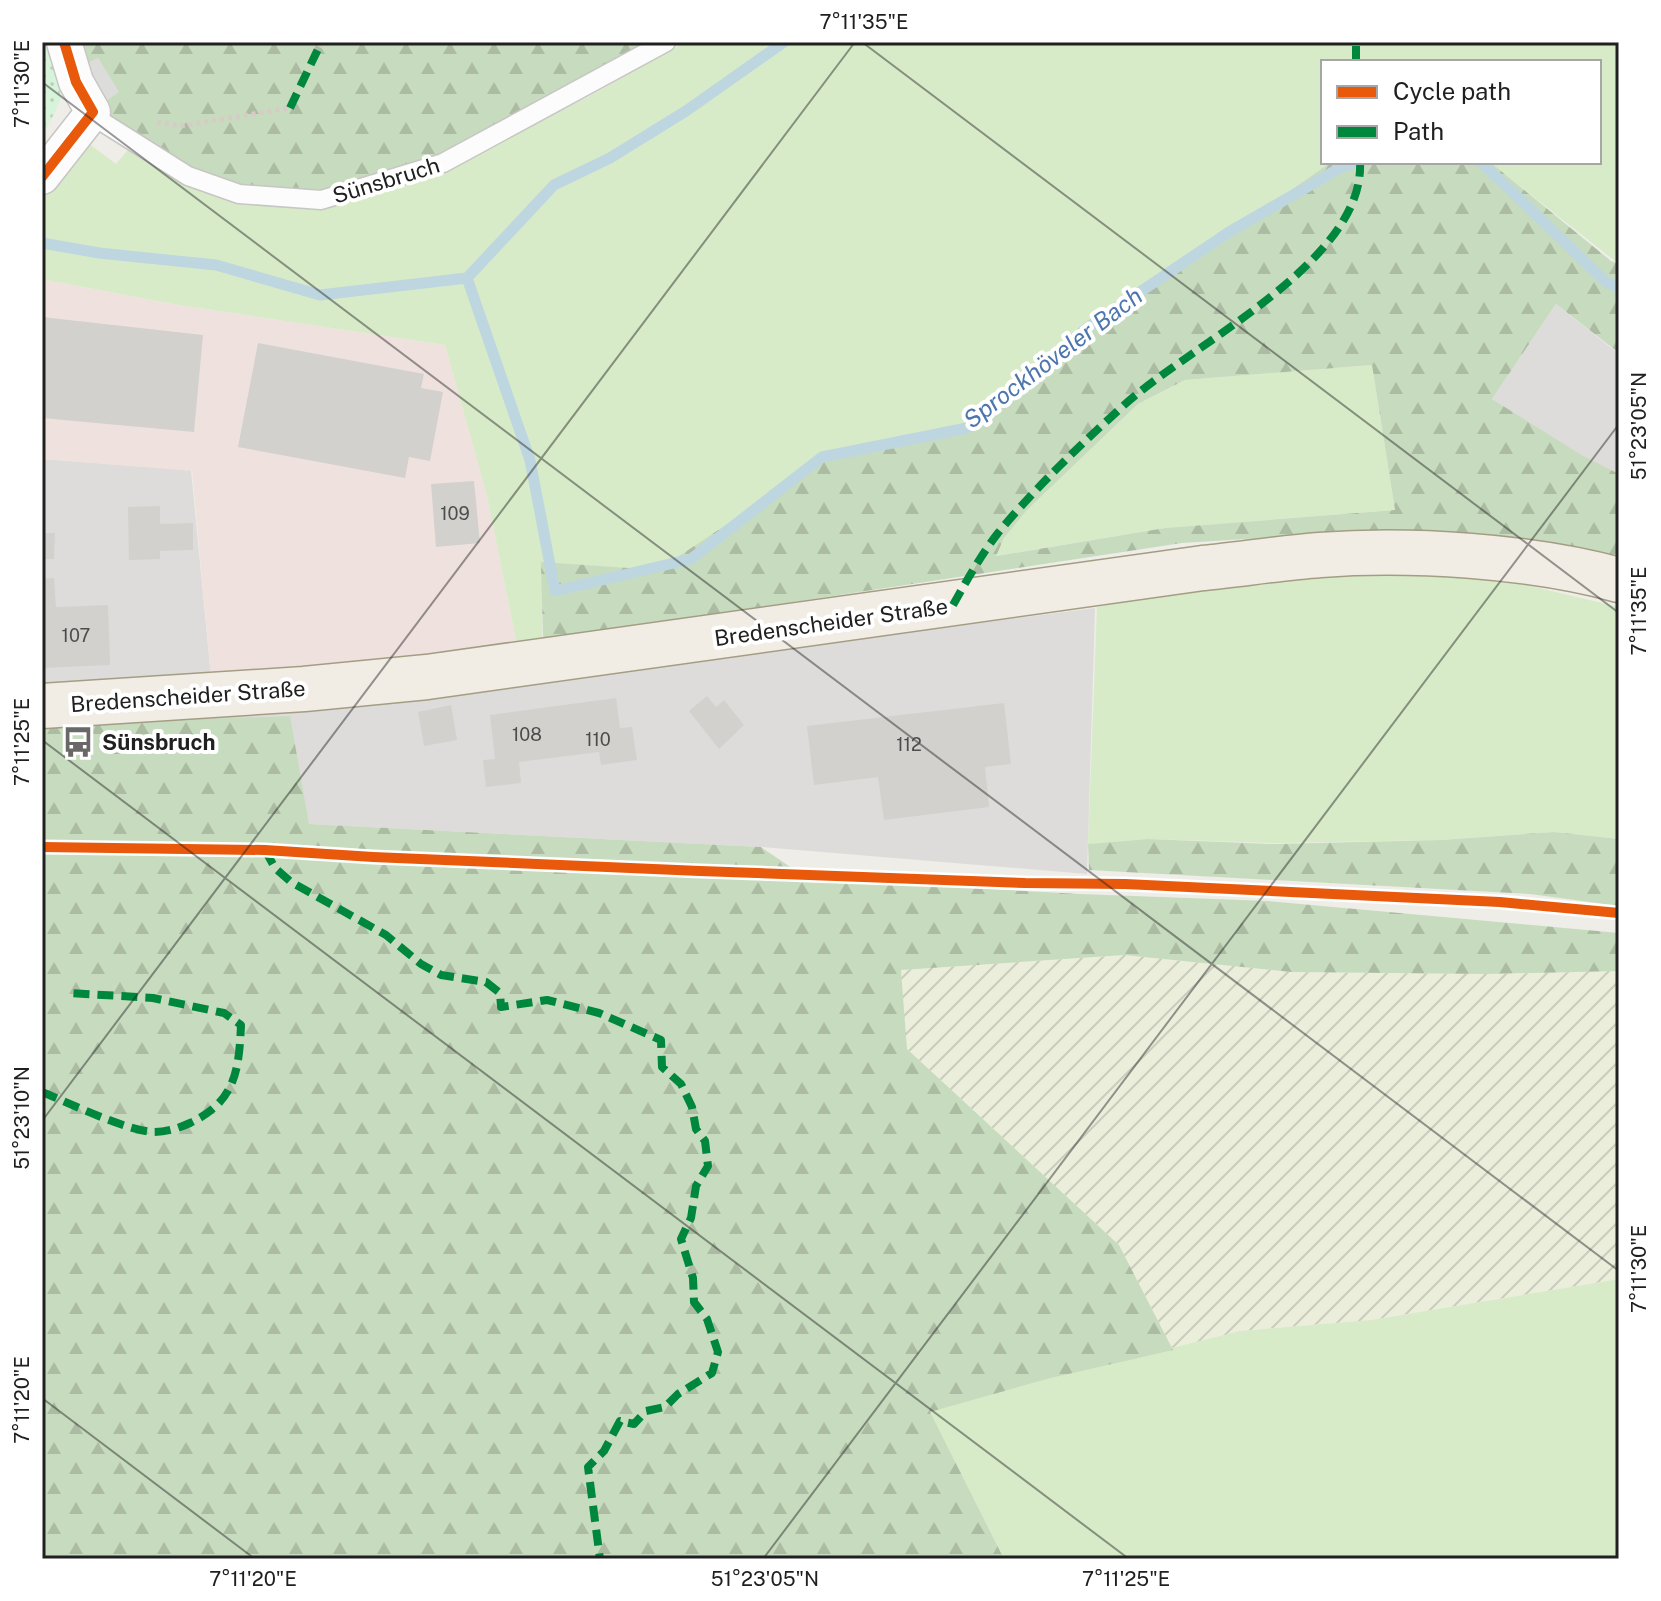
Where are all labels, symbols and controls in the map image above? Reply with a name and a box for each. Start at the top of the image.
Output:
text: 7°11'35"E [820,10,908,34]
text: 7°11'30"E [10,40,34,128]
legend [1321,60,1601,164]
text: Cycle path [1393,77,1511,105]
text: Path [1393,117,1444,145]
street label: Sünsbruch [329,151,443,209]
water label: Sprockhöveler Bach [958,281,1147,433]
text: 51°23'05"N [1627,372,1651,480]
house number: 109 [440,503,470,524]
text: 7°11'35"E [1627,567,1651,655]
street label: Bredenscheider Straße [713,593,949,651]
house number: 107 [62,625,90,646]
street label: Bredenscheider Straße [70,675,306,717]
text: 7°11'25"E [10,698,34,786]
house number: 108 [512,724,542,745]
bus stop icon: Sünsbruch [61,725,95,759]
place label: Sünsbruch [102,729,215,755]
house number: 110 [585,729,611,750]
house number: 112 [896,734,922,755]
text: 51°23'10"N [10,1066,34,1170]
text: 7°11'30"E [1627,1225,1651,1313]
text: 7°11'20"E [10,1356,34,1444]
text: 7°11'20"E [209,1567,297,1591]
text: 51°23'05"N [711,1567,819,1591]
text: 7°11'25"E [1082,1567,1170,1591]

